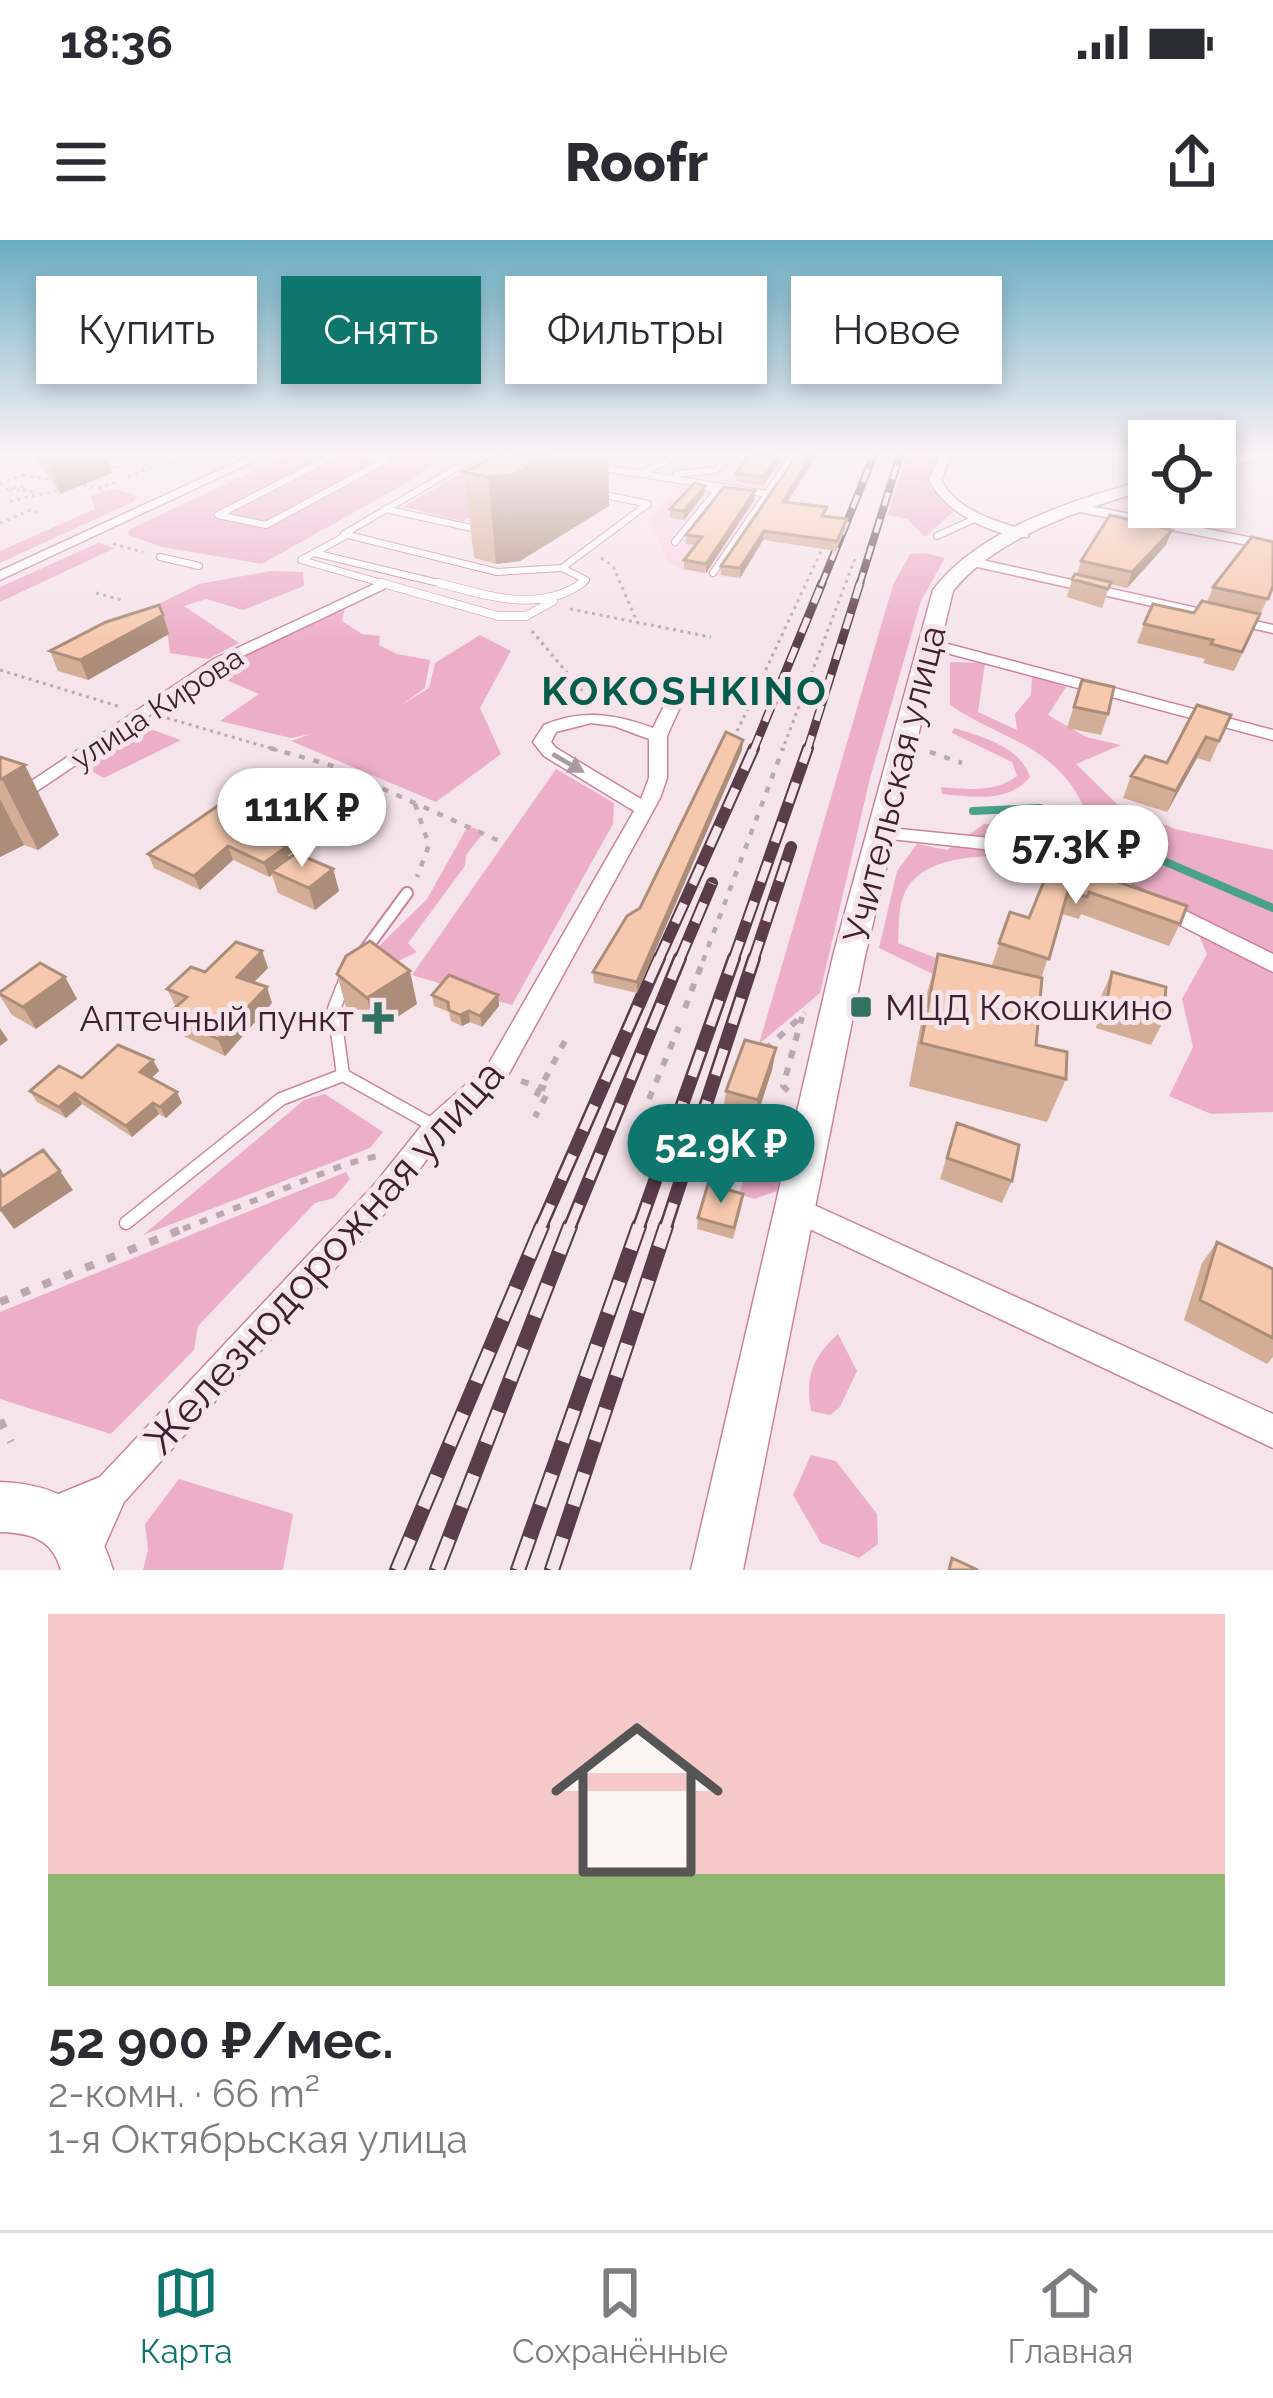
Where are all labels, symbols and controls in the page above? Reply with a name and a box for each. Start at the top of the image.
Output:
text: 18:36 [60,16,173,69]
icon: menu [48,129,114,195]
icon: share [1159,129,1225,195]
text: Roofr [565,130,708,194]
chip: Купить [36,276,257,384]
chip: Снять [281,276,481,384]
chip: Фильтры [505,276,767,384]
chip: Новое [791,276,1002,384]
map controls [1128,420,1236,528]
button: locate [1128,420,1236,528]
street label: Учительская улица [834,621,954,947]
street label: улица Кирова [64,639,250,777]
district label: KOKOSHKINO [541,668,829,714]
one-way arrow [551,751,585,772]
pin: 111K ₽ [204,768,400,870]
text: 111K ₽ [244,784,360,830]
pin: 57.3K ₽ [965,805,1187,907]
text: 57.3K ₽ [1011,821,1141,867]
place label: МЦД Кокошкино [885,986,1173,1028]
marker: МЦД Кокошкино [848,994,874,1020]
place label: Аптечный пункт [80,997,354,1039]
marker: Аптечный пункт [365,1005,391,1031]
street label: Железнодорожная улица [134,1050,514,1464]
pin: 52.9K ₽ [610,1104,832,1206]
text: 52.9K ₽ [655,1120,788,1166]
icon: home [529,1692,745,1908]
text: 52 900 ₽/мес. [48,2010,394,2070]
text: 2-комн. · 66 m² [48,2070,320,2116]
text: 1-я Октябрьская улица [48,2116,468,2162]
tab: Карта [140,2260,233,2371]
tab: Сохранённые [512,2260,728,2371]
tab: Главная [1008,2260,1133,2371]

